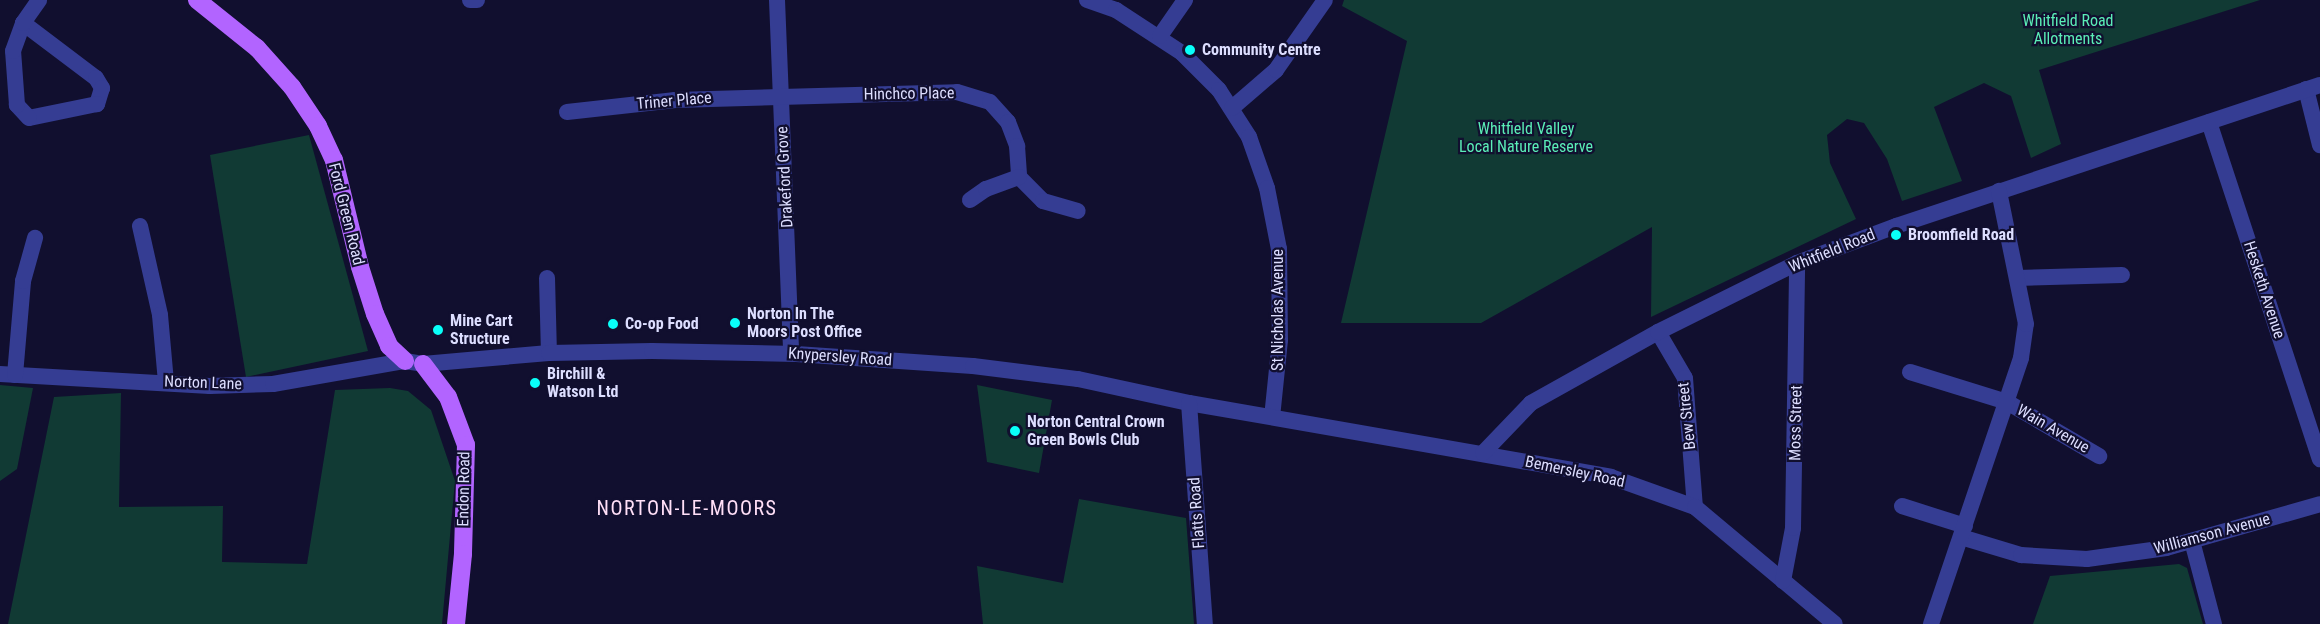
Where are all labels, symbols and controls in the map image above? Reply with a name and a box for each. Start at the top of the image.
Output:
park label: Whitfield Road Allotments [2022,11,2114,49]
place label: Community Centre [1202,40,1321,60]
marker: Community Centre [1183,43,1197,57]
street label: Hinchco Place [864,84,954,104]
street label: Triner Place [636,88,712,114]
park label: Whitfield Valley Local Nature Reserve [1459,119,1593,157]
street label: Drakeford Grove [773,126,797,228]
street label: Ford Green Road [324,161,368,267]
street label: Whitfield Road [1786,225,1878,277]
place label: Broomfield Road [1908,225,2014,245]
marker: Broomfield Road [1889,228,1903,242]
street label: Hesketh Avenue [2239,239,2289,341]
street label: St Nicholas Avenue [1268,249,1288,371]
place label: Norton In The Moors Post Office [747,304,862,342]
place label: Mine Cart Structure [450,311,513,349]
place label: Co-op Food [625,314,699,334]
marker: Norton In The Moors Post Office [728,316,742,330]
marker: Co-op Food [606,317,620,331]
marker: Mine Cart Structure [431,323,445,337]
street label: Knypersley Road [787,344,893,370]
place label: Birchill & Watson Ltd [547,364,618,402]
street label: Norton Lane [164,372,242,394]
marker: Birchill & Watson Ltd [528,376,542,390]
street label: Bew Street [1674,381,1700,451]
street label: Moss Street [1786,385,1806,461]
street label: Wain Avenue [2013,400,2093,458]
place label: Norton Central Crown Green Bowls Club [1027,412,1165,450]
marker: Norton Central Crown Green Bowls Club [1008,424,1022,438]
street label: Endon Road [454,451,474,527]
street label: Bemersley Road [1523,452,1627,492]
street label: Flatts Road [1185,477,1209,549]
district label: NORTON-LE-MOORS [597,496,777,520]
street label: Williamson Avenue [2152,509,2272,559]

